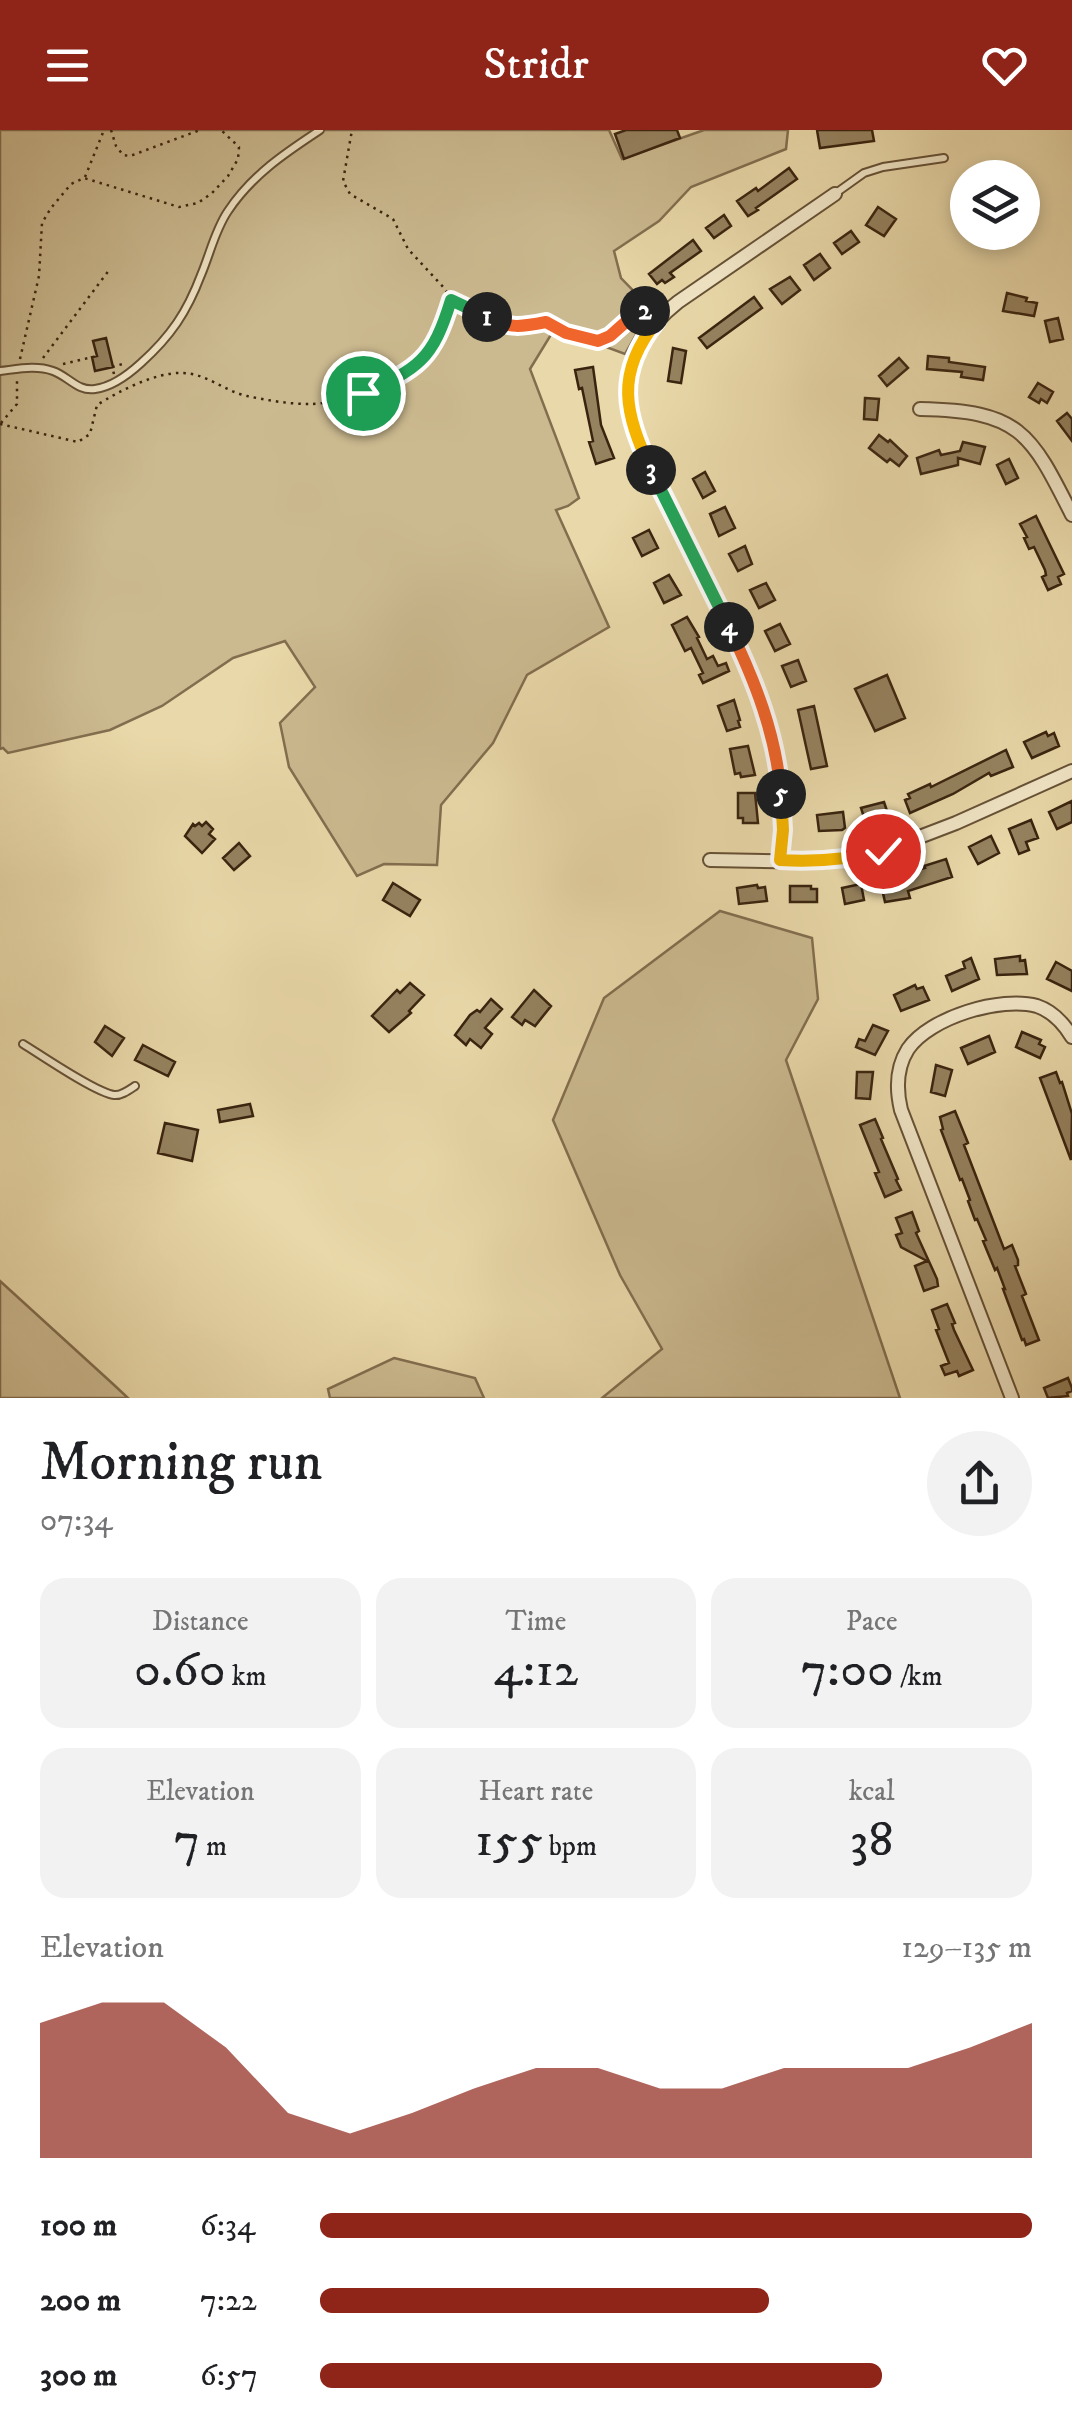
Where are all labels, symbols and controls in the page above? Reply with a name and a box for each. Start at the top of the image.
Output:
text: Stridr [483,37,589,93]
icon: menu [40,38,95,93]
icon: heart [977,38,1032,93]
map controls [950,160,1040,250]
button: layers [950,160,1040,250]
pin: 2 [620,286,670,336]
pin: 1 [462,292,512,342]
text: 2 [638,293,652,328]
text: 1 [482,299,492,334]
pin [321,351,406,436]
icon: arrive [336,366,391,421]
pin: 3 [626,445,676,495]
text: 3 [646,452,656,487]
pin: 4 [704,602,754,652]
text: 4 [721,609,737,644]
pin: 5 [756,769,806,819]
text: 5 [774,776,788,811]
pin [841,809,926,894]
icon: check [856,824,911,879]
text: Morning run [40,1429,322,1498]
button: share [927,1431,1032,1536]
text: 07:34 [40,1501,113,1541]
text: Distance [152,1604,249,1639]
text: Time [506,1604,566,1639]
text: Pace [846,1604,898,1639]
text: 0.60 [134,1639,226,1702]
text: 4:12 [494,1639,578,1702]
text: 7:00 [801,1639,894,1702]
text: km [226,1659,267,1694]
text: /km [894,1659,943,1694]
text: Elevation [146,1774,255,1809]
text: Heart rate [479,1774,593,1809]
text: kcal [849,1774,895,1809]
text: 7 [174,1809,200,1872]
text: 155 [475,1809,543,1872]
text: 38 [850,1809,894,1872]
text: m [200,1829,227,1864]
text: bpm [543,1829,597,1864]
text: Elevation [40,1928,164,1968]
text: 129–135 m [901,1928,1032,1968]
text: 100 m [40,2206,117,2246]
text: 6:34 [200,2206,255,2246]
text: 200 m [40,2281,121,2321]
text: 7:22 [200,2281,257,2321]
text: 300 m [40,2356,117,2396]
text: 6:57 [200,2356,258,2396]

